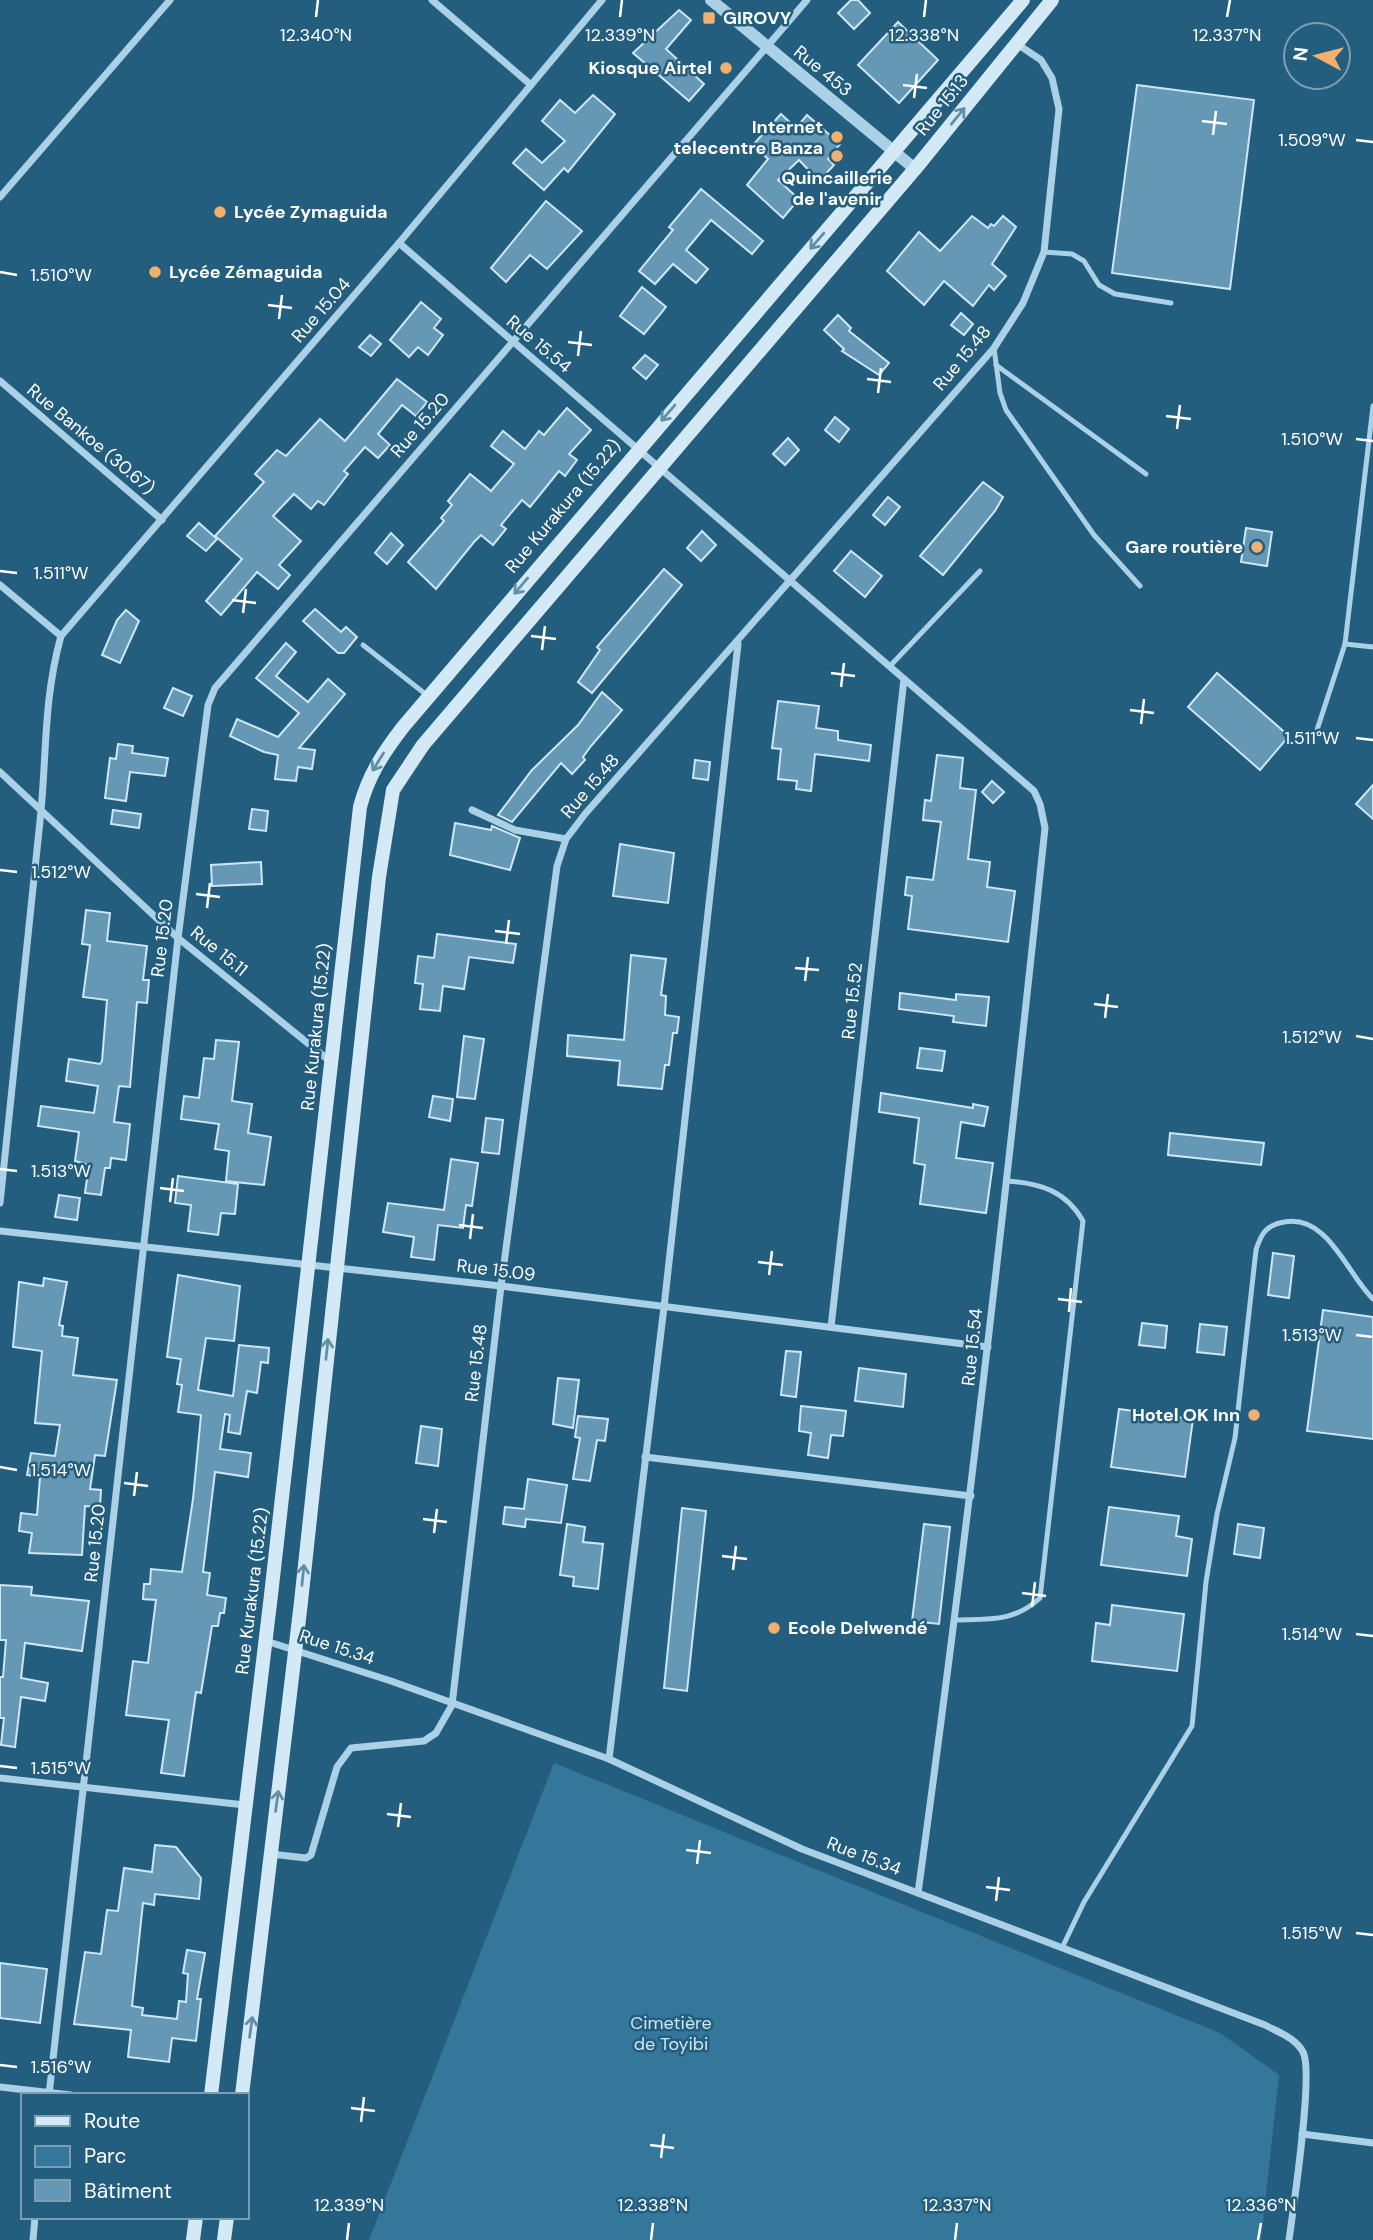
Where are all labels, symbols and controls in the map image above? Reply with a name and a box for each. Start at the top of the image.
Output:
place label: GIROVY [723,6,792,30]
marker: GIROVY [701,10,717,26]
north arrow [1282,21,1352,91]
text: 12.340°N [280,23,352,47]
text: 12.339°N [585,23,655,47]
text: 12.338°N [889,23,959,47]
text: 12.337°N [1193,23,1261,47]
street label: Rue 453 [789,40,857,102]
text: N [1287,46,1314,62]
place label: Kiosque Airtel [589,56,712,80]
marker: Kiosque Airtel [718,60,734,76]
street label: Rue 15.13 [910,69,974,141]
one-way arrow [950,107,965,125]
place label: Internet telecentre Banza [674,115,823,160]
text: 1.509°W [1278,128,1346,152]
marker: Internet telecentre Banza [829,129,845,145]
marker: Quincaillerie de l'avenir [829,148,845,164]
place label: Quincaillerie de l'avenir [781,166,893,211]
place label: Lycée Zymaguida [234,200,388,224]
marker: Lycée Zymaguida [212,204,228,220]
one-way arrow [809,232,826,249]
place label: Lycée Zémaguida [169,260,323,284]
text: 1.510°W [30,263,92,287]
marker: Lycée Zémaguida [147,264,163,280]
street label: Rue 15.04 [286,272,356,348]
street label: Rue 15.54 [501,310,577,378]
street label: Rue 15.48 [928,320,996,396]
street label: Rue Bankoe (30.67) [22,378,160,500]
street label: Rue 15.20 [385,387,455,463]
one-way arrow [660,403,676,421]
text: 1.510°W [1281,427,1343,451]
street label: Rue Kurakura (15.22) [500,434,626,578]
place label: Gare routière [1125,535,1243,559]
marker: Gare routière [1249,539,1265,555]
text: 1.511°W [34,561,89,585]
one-way arrow [513,577,529,595]
text: 1.511°W [1285,726,1340,750]
street label: Rue 15.48 [555,749,625,823]
one-way arrow [370,752,384,772]
text: 1.512°W [31,860,91,884]
street label: Rue 15.20 [145,897,179,979]
street label: Rue 15.11 [185,921,253,981]
street label: Rue Kurakura (15.22) [295,942,337,1112]
street label: Rue 15.52 [836,961,868,1041]
text: 1.512°W [1282,1025,1342,1049]
text: 1.513°W [31,1159,91,1183]
street label: Rue 15.09 [455,1253,537,1287]
street label: Rue 15.54 [956,1307,988,1387]
street label: Rue 15.48 [459,1323,493,1403]
text: 1.513°W [1282,1323,1342,1347]
one-way arrow [321,1338,334,1361]
place label: Hotel OK Inn [1132,1403,1240,1427]
marker: Hotel OK Inn [1246,1407,1262,1423]
text: 1.514°W [31,1458,91,1482]
street label: Rue 15.20 [79,1503,111,1583]
street label: Rue Kurakura (15.22) [230,1506,274,1676]
one-way arrow [297,1564,310,1587]
place label: Ecole Delwendé [788,1616,928,1640]
marker: Ecole Delwendé [766,1620,782,1636]
text: 1.514°W [1282,1622,1342,1646]
street label: Rue 15.34 [296,1624,378,1670]
text: 1.515°W [31,1756,91,1780]
one-way arrow [271,1790,284,1813]
street label: Rue 15.34 [823,1831,905,1881]
text: 1.515°W [1282,1921,1342,1945]
park label: Cimetière de Toyibi [630,2011,712,2056]
one-way arrow [245,2016,258,2039]
text: 1.516°W [31,2055,91,2079]
legend [21,2093,248,2219]
text: Route [84,2107,140,2135]
text: Parc [84,2142,127,2170]
text: Bâtiment [84,2177,172,2205]
text: 12.339°N [314,2193,384,2217]
text: 12.338°N [618,2193,688,2217]
text: 12.337°N [923,2193,991,2217]
text: 12.336°N [1226,2193,1296,2217]

